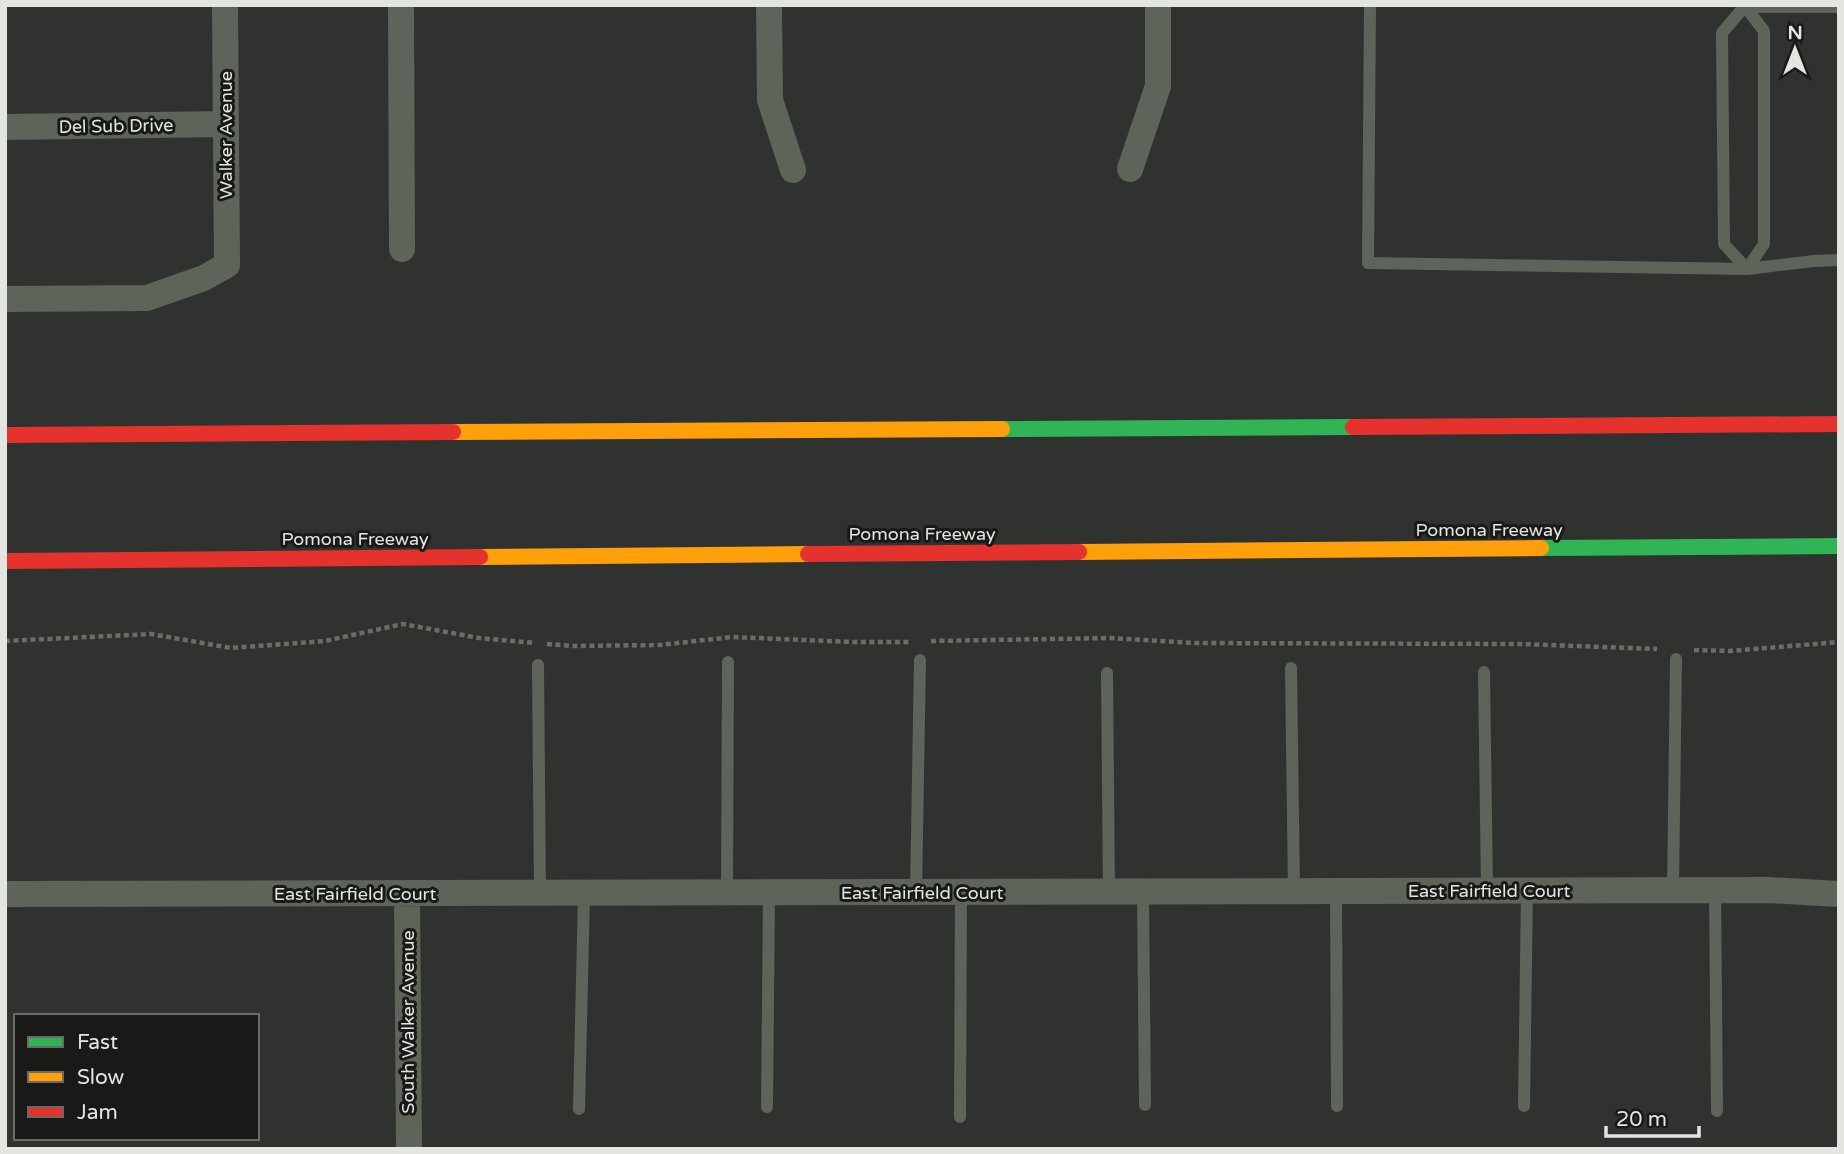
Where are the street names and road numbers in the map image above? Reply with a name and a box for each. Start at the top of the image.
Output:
street label: Walker Avenue [215,71,237,199]
street label: Del Sub Drive [58,114,174,138]
street label: Pomona Freeway [1415,519,1563,541]
street label: Pomona Freeway [848,523,996,545]
street label: Pomona Freeway [281,528,429,550]
street label: East Fairfield Court [1408,880,1570,902]
street label: East Fairfield Court [841,882,1003,904]
street label: East Fairfield Court [274,883,436,905]
street label: South Walker Avenue [397,930,419,1114]

